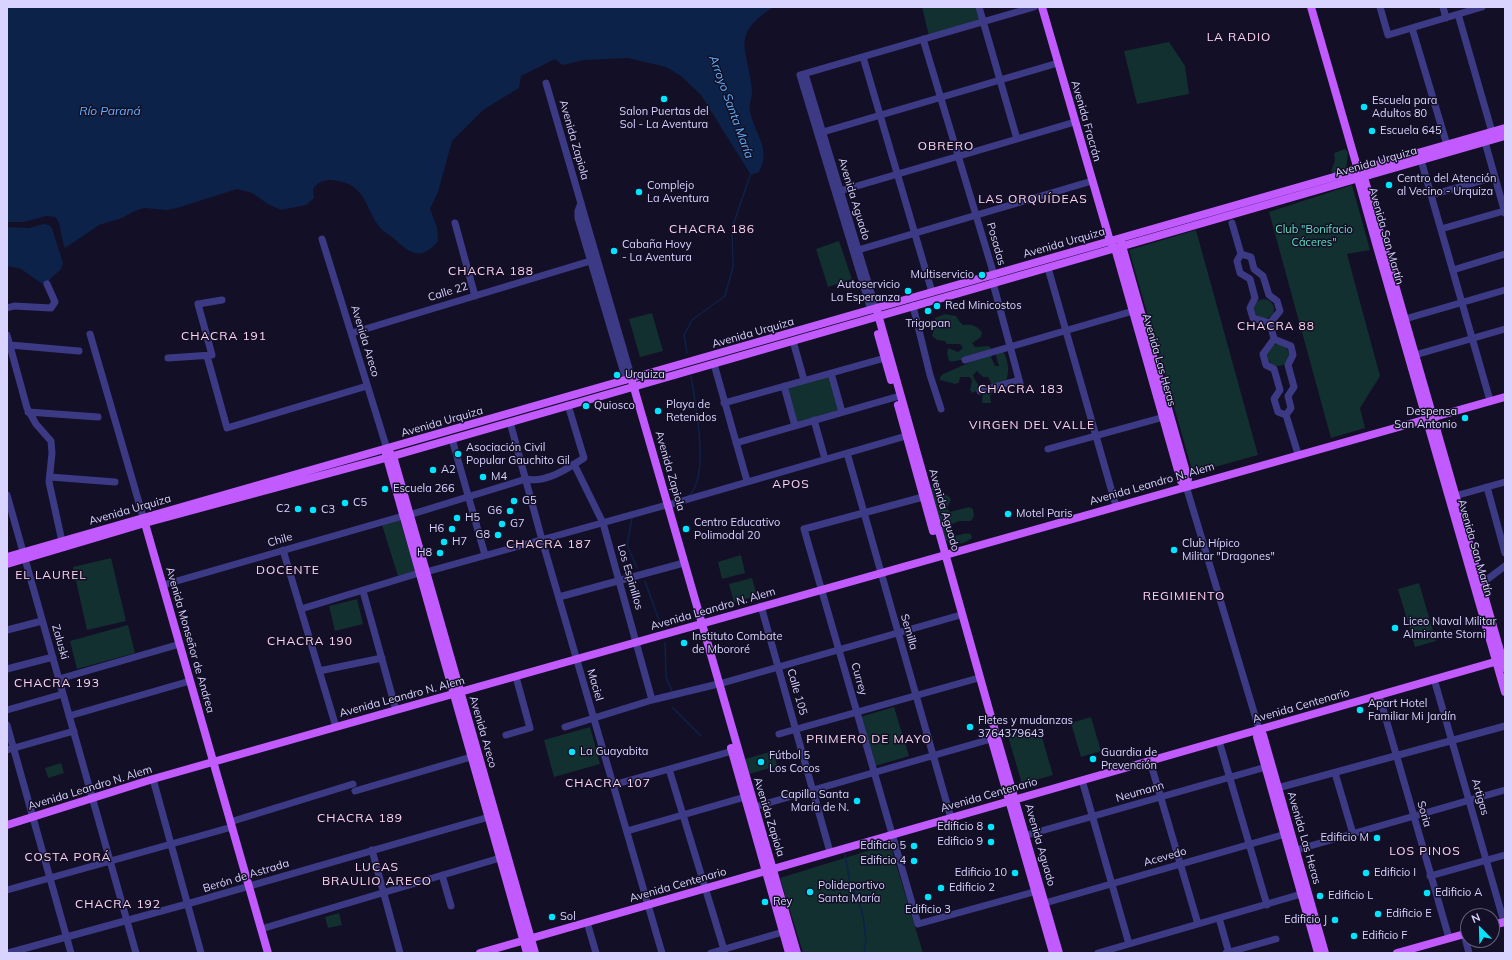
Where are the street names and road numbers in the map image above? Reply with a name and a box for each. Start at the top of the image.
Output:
street label: Avenida Fracrán [1068,79,1104,163]
street label: Avenida Zapiola [556,99,592,181]
street label: Avenida Urquiza [1334,144,1418,180]
street label: Avenida Aguado [835,156,873,242]
street label: Avenida San Martín [1366,186,1406,286]
street label: Posadas [984,221,1008,267]
street label: Avenida Urquiza [1022,225,1106,261]
street label: Calle 22 [426,280,470,304]
street label: Avenida Areco [348,304,382,378]
street label: Avenida Las Heras [1139,312,1179,408]
street label: Avenida Urquiza [711,315,795,351]
street label: Avenida Urquiza [400,404,484,440]
street label: Avenida Zapiola [652,430,688,512]
street label: Avenida Leandro N. Alem [1088,460,1216,508]
street label: Avenida Aguado [926,467,962,553]
street label: Avenida Urquiza [88,492,172,528]
street label: Avenida San Martín [1455,498,1495,598]
street label: Chile [266,530,294,550]
street label: Los Espinillos [614,543,646,611]
street label: Avenida Monseñor de Andrea [163,566,217,714]
street label: Avenida Leandro N. Alem [649,585,777,633]
street label: Semilla [898,612,920,652]
street label: Zaluski [49,623,71,661]
street label: Currey [848,661,870,697]
street label: Maciel [584,667,606,703]
street label: Calle 105 [784,667,810,717]
street label: Avenida Leandro N. Alem [338,674,466,720]
street label: Avenida Centenario [1251,686,1351,726]
street label: Avenida Areco [466,694,500,770]
street label: Avenida Leandro N. Alem [26,763,154,813]
street label: Avenida Centenario [939,775,1039,815]
street label: Avenida Zapiola [751,776,787,858]
street label: Artigas [1468,777,1492,817]
street label: Neumann [1114,779,1166,805]
street label: Avenida Las Heras [1284,790,1324,886]
street label: Soria [1414,800,1434,828]
street label: Avenida Aguado [1022,802,1058,888]
street label: Acevedo [1142,845,1188,869]
street label: Berón de Astrada [201,857,291,895]
street label: Avenida Centenario [628,865,728,905]

